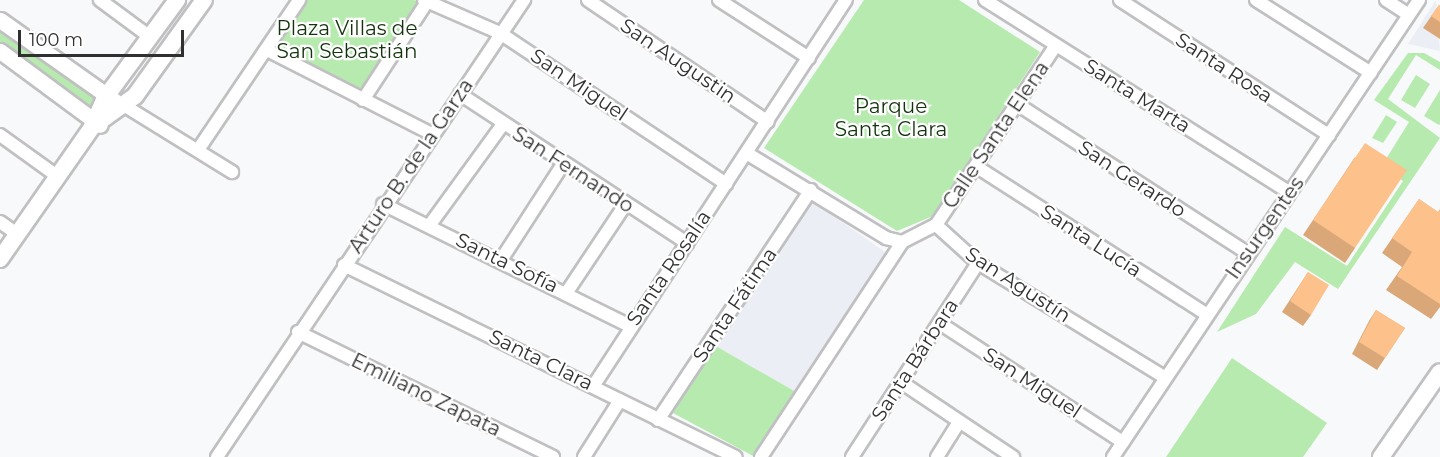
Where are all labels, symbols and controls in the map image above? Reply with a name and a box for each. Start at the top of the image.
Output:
street label: San Augustin [616,13,740,109]
park label: Plaza Villas de San Sebastián [276,17,418,64]
scale bar [21,18,188,56]
street label: Santa Rosa [1171,28,1277,108]
text: 100 m [29,29,83,51]
street label: San Miguel [526,44,632,126]
street label: Santa Marta [1079,54,1195,138]
street label: Calle Santa Elena [938,57,1054,213]
street label: Arturo B. de la Garza [344,74,478,258]
park label: Parque Santa Clara [835,94,947,141]
street label: San Fernando [508,122,638,218]
street label: San Gerardo [1074,135,1190,223]
street label: Insurgentes [1221,172,1309,284]
street label: Santa Lucía [1036,199,1146,283]
street label: Santa Rosalía [622,206,716,330]
street label: Santa Sofía [452,228,562,298]
street label: San Agustín [961,242,1075,328]
street label: Santa Fátima [688,243,782,367]
street label: Santa Bárbara [866,294,964,426]
street label: Santa Clara [485,325,597,395]
street label: San Miguel [979,342,1085,424]
street label: Emiliano Zapata [347,348,505,442]

